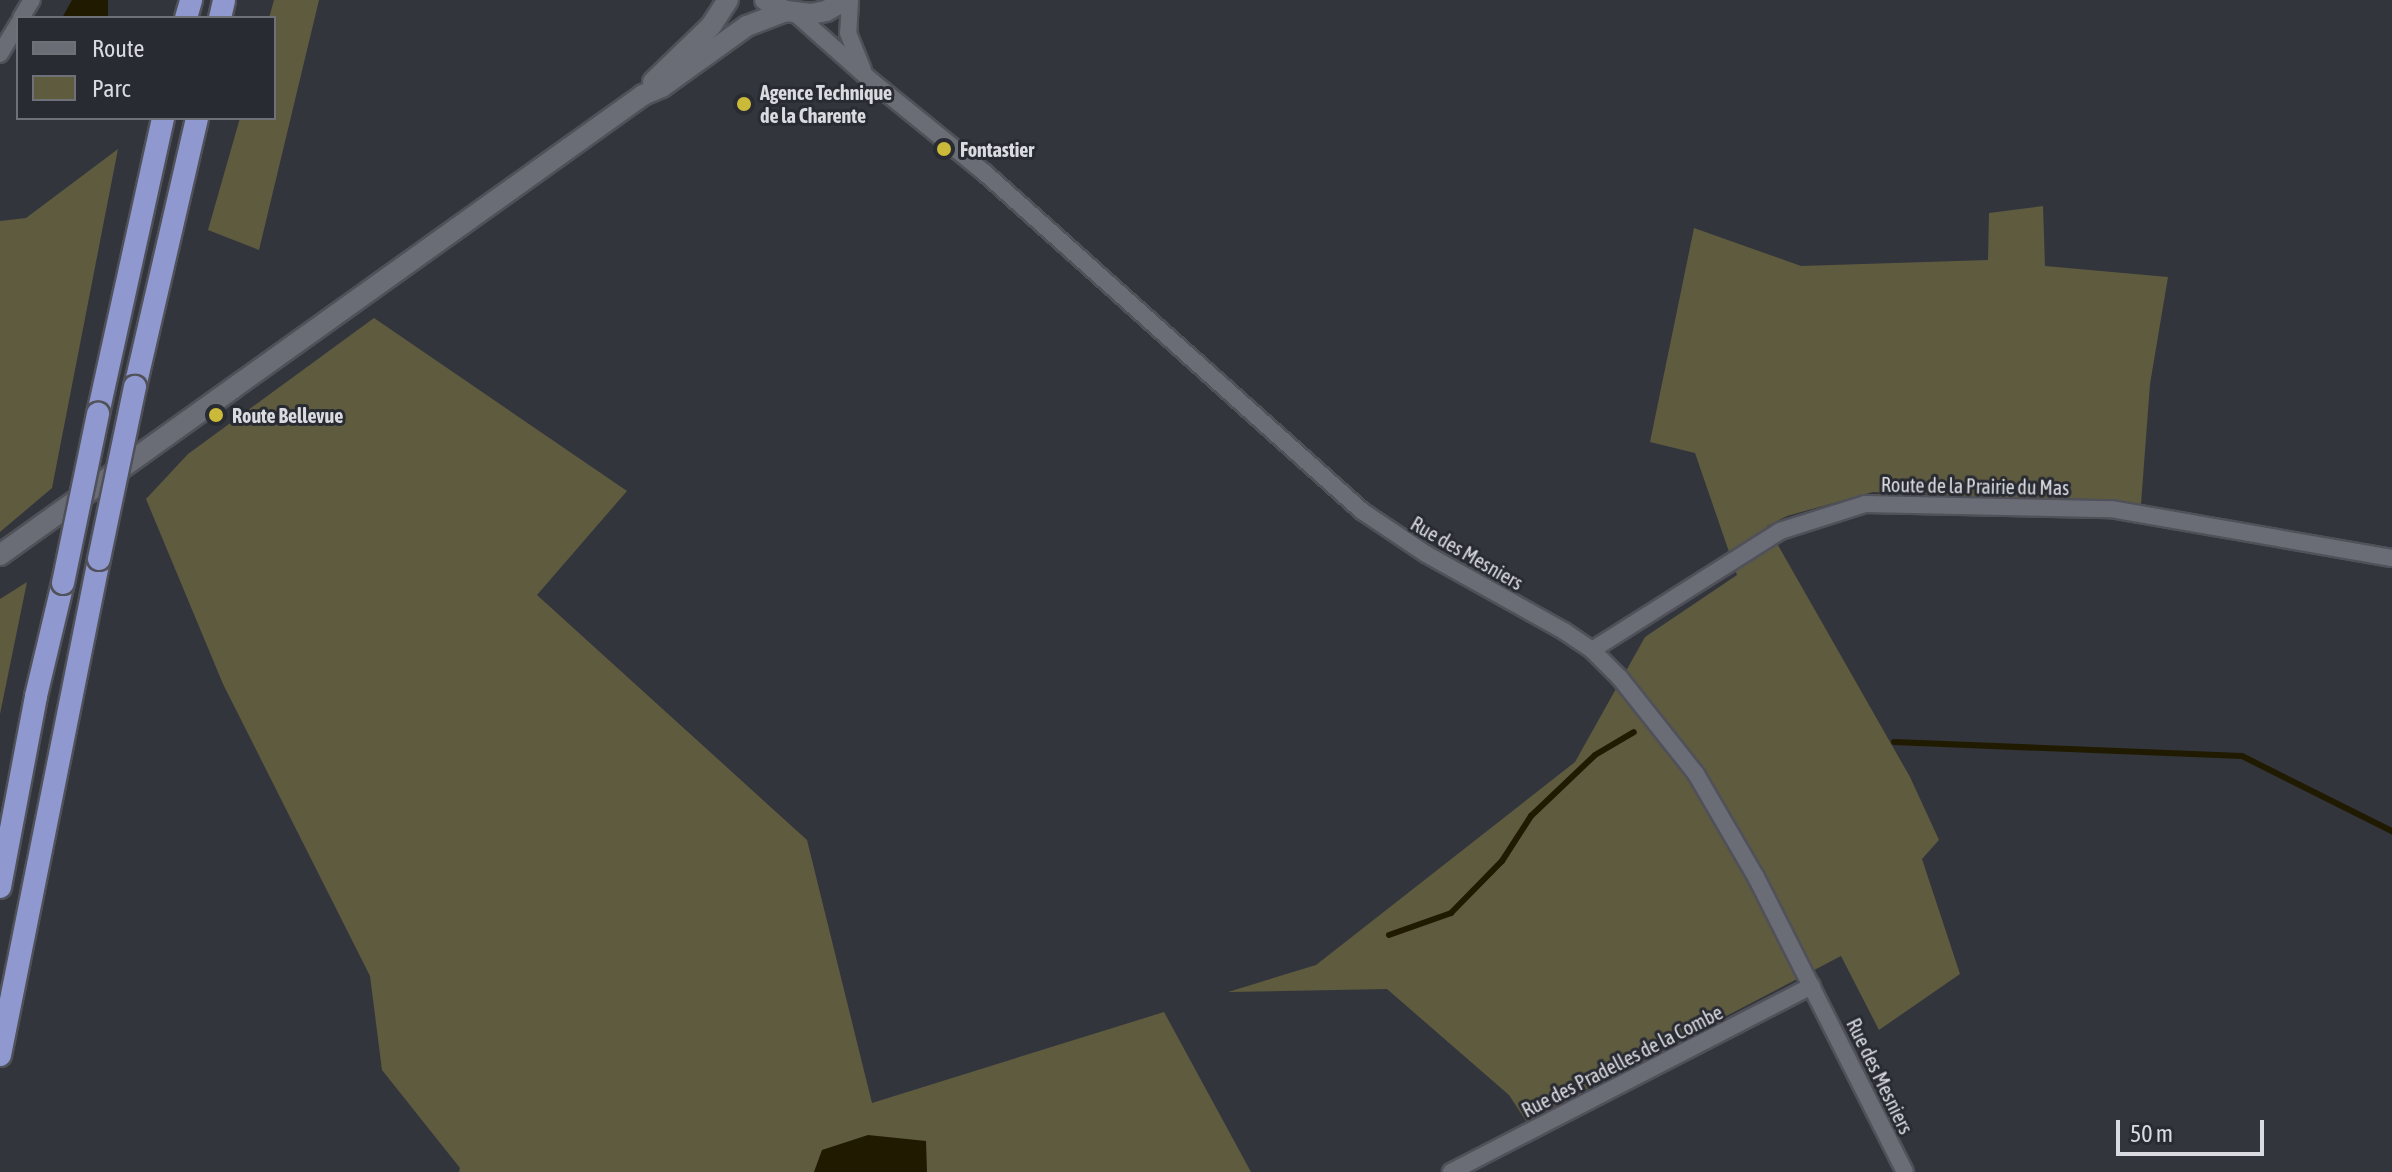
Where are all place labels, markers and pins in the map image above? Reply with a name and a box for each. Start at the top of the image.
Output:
place label: Agence Technique de la Charente [760,80,892,127]
marker: Agence Technique de la Charente [735,95,753,113]
place label: Fontastier [960,137,1034,161]
marker: Fontastier [935,140,953,158]
place label: Route Bellevue [232,403,343,427]
marker: Route Bellevue [207,406,225,424]

